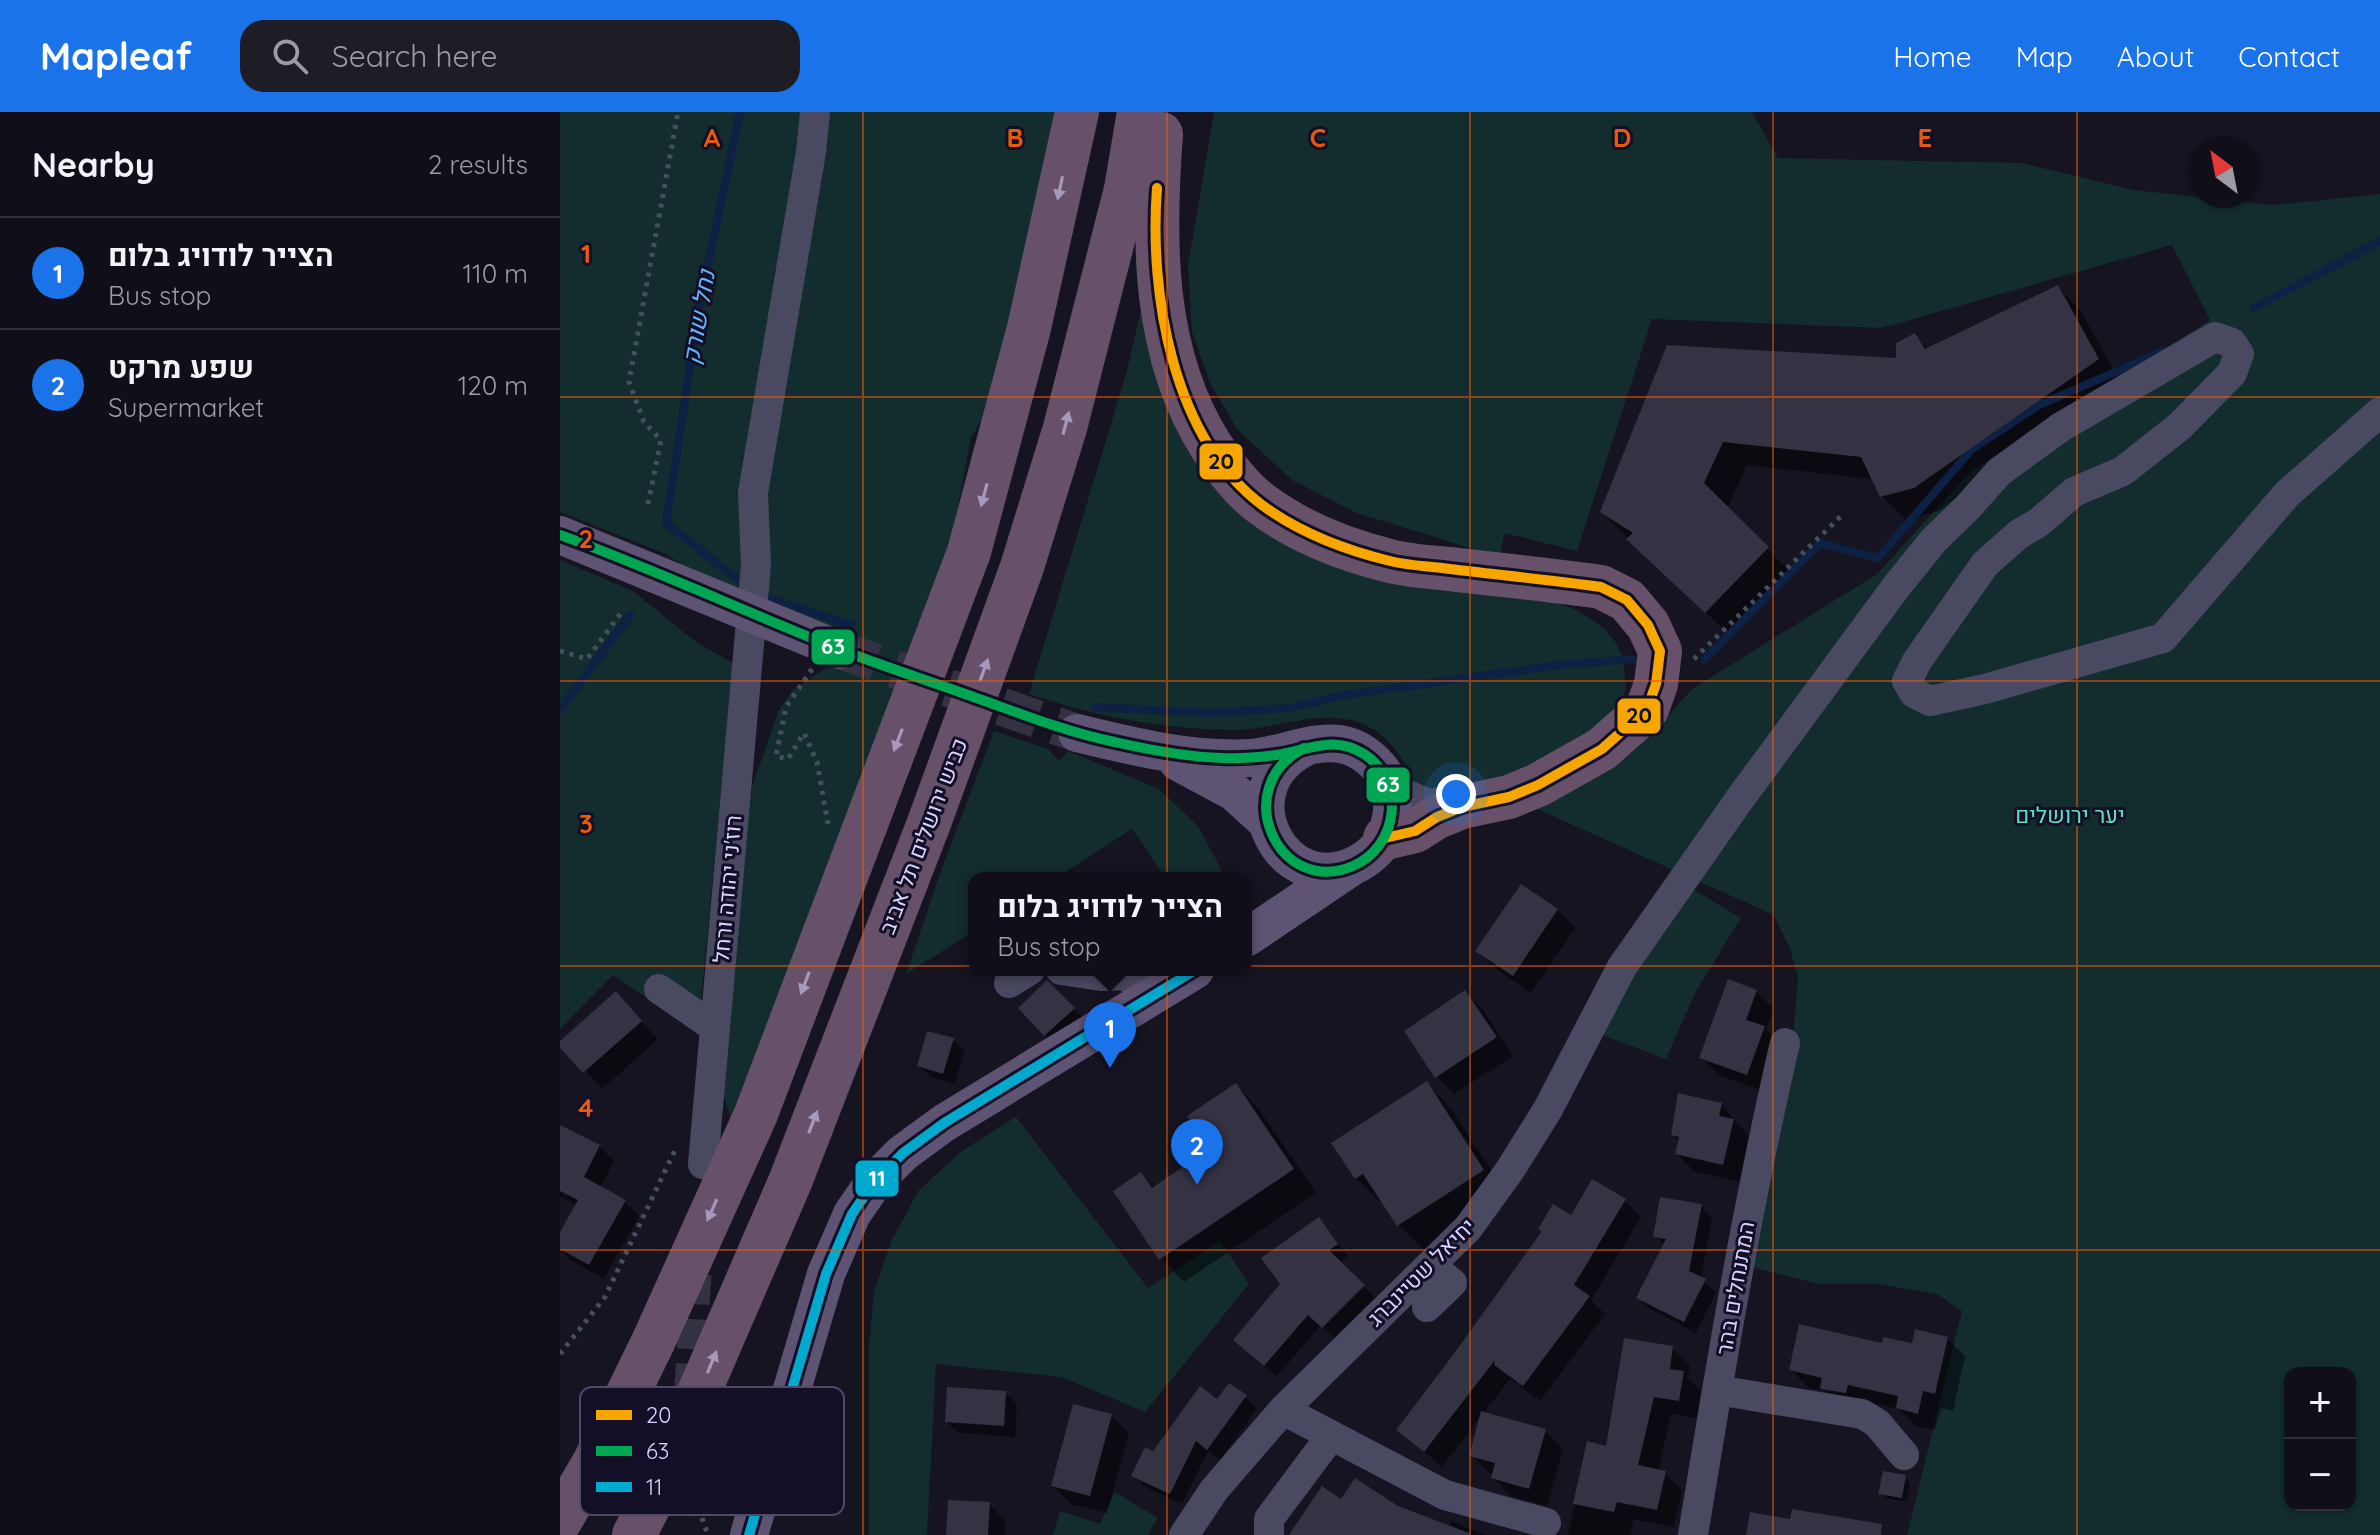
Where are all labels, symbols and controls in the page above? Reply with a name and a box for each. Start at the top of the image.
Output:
search box [240,20,800,92]
text: Mapleaf [40,32,192,80]
icon: search [268,34,312,78]
text: Search here [332,37,497,75]
text: Home [1893,39,1972,74]
text: Map [2016,39,2073,74]
text: About [2117,39,2194,74]
text: Contact [2238,39,2340,74]
text: A [704,121,721,154]
text: B [1006,121,1024,154]
text: C [1310,121,1326,154]
text: D [1613,121,1631,154]
text: E [1918,121,1932,154]
north arrow [2188,136,2260,208]
text: Nearby [32,143,155,186]
text: 2 results [428,148,528,181]
one-way arrow [1053,176,1066,201]
text: הצייר לודויג בלום [108,236,334,274]
text: 1 [581,237,591,270]
text: 1 [53,257,63,290]
text: 110 m [462,257,528,290]
water label: נחל שורק [675,265,721,366]
text: Bus stop [108,279,211,312]
text: שפע מרקט [108,348,254,386]
text: 2 [51,369,65,402]
text: 120 m [458,369,528,402]
text: Supermarket [108,391,264,424]
one-way arrow [1060,410,1073,434]
line badge: 20 [1198,442,1244,481]
text: 20 [1208,447,1234,475]
one-way arrow [978,482,990,507]
text: 2 [579,522,593,555]
line badge: 63 [810,628,856,666]
text: 63 [821,632,845,660]
one-way arrow [979,658,991,682]
line badge: 20 [1616,697,1662,735]
text: 20 [1626,701,1652,729]
one-way arrow [891,728,904,752]
street label: כביש ירושלים תל אביב [873,734,973,938]
line badge: 63 [1365,766,1411,804]
text: 63 [1376,770,1400,798]
your location [1436,774,1476,814]
park label: יער ירושלים [2015,801,2125,829]
text: 3 [579,807,593,840]
street label: רוז'ני יהודה ורחל [707,814,747,964]
popup [968,872,1252,976]
text: הצייר לודויג בלום [997,887,1223,925]
text: Bus stop [997,930,1101,963]
one-way arrow [798,971,811,995]
pin: 1 [1084,1002,1136,1068]
text: 4 [578,1091,594,1124]
one-way arrow [807,1110,820,1134]
pin: 2 [1171,1119,1223,1185]
line badge: 11 [854,1159,900,1198]
text: 11 [868,1164,886,1192]
one-way arrow [706,1199,719,1222]
street label: יחיאל שטיינברג [1361,1212,1481,1332]
street label: המתנחלים בהר [1709,1219,1761,1357]
one-way arrow [706,1350,719,1374]
map controls [2284,1367,2356,1511]
button: + [2284,1367,2356,1439]
legend [580,1387,844,1515]
text: 20 [646,1401,671,1429]
text: 63 [646,1437,669,1465]
button: − [2284,1439,2356,1511]
text: 11 [646,1473,662,1501]

